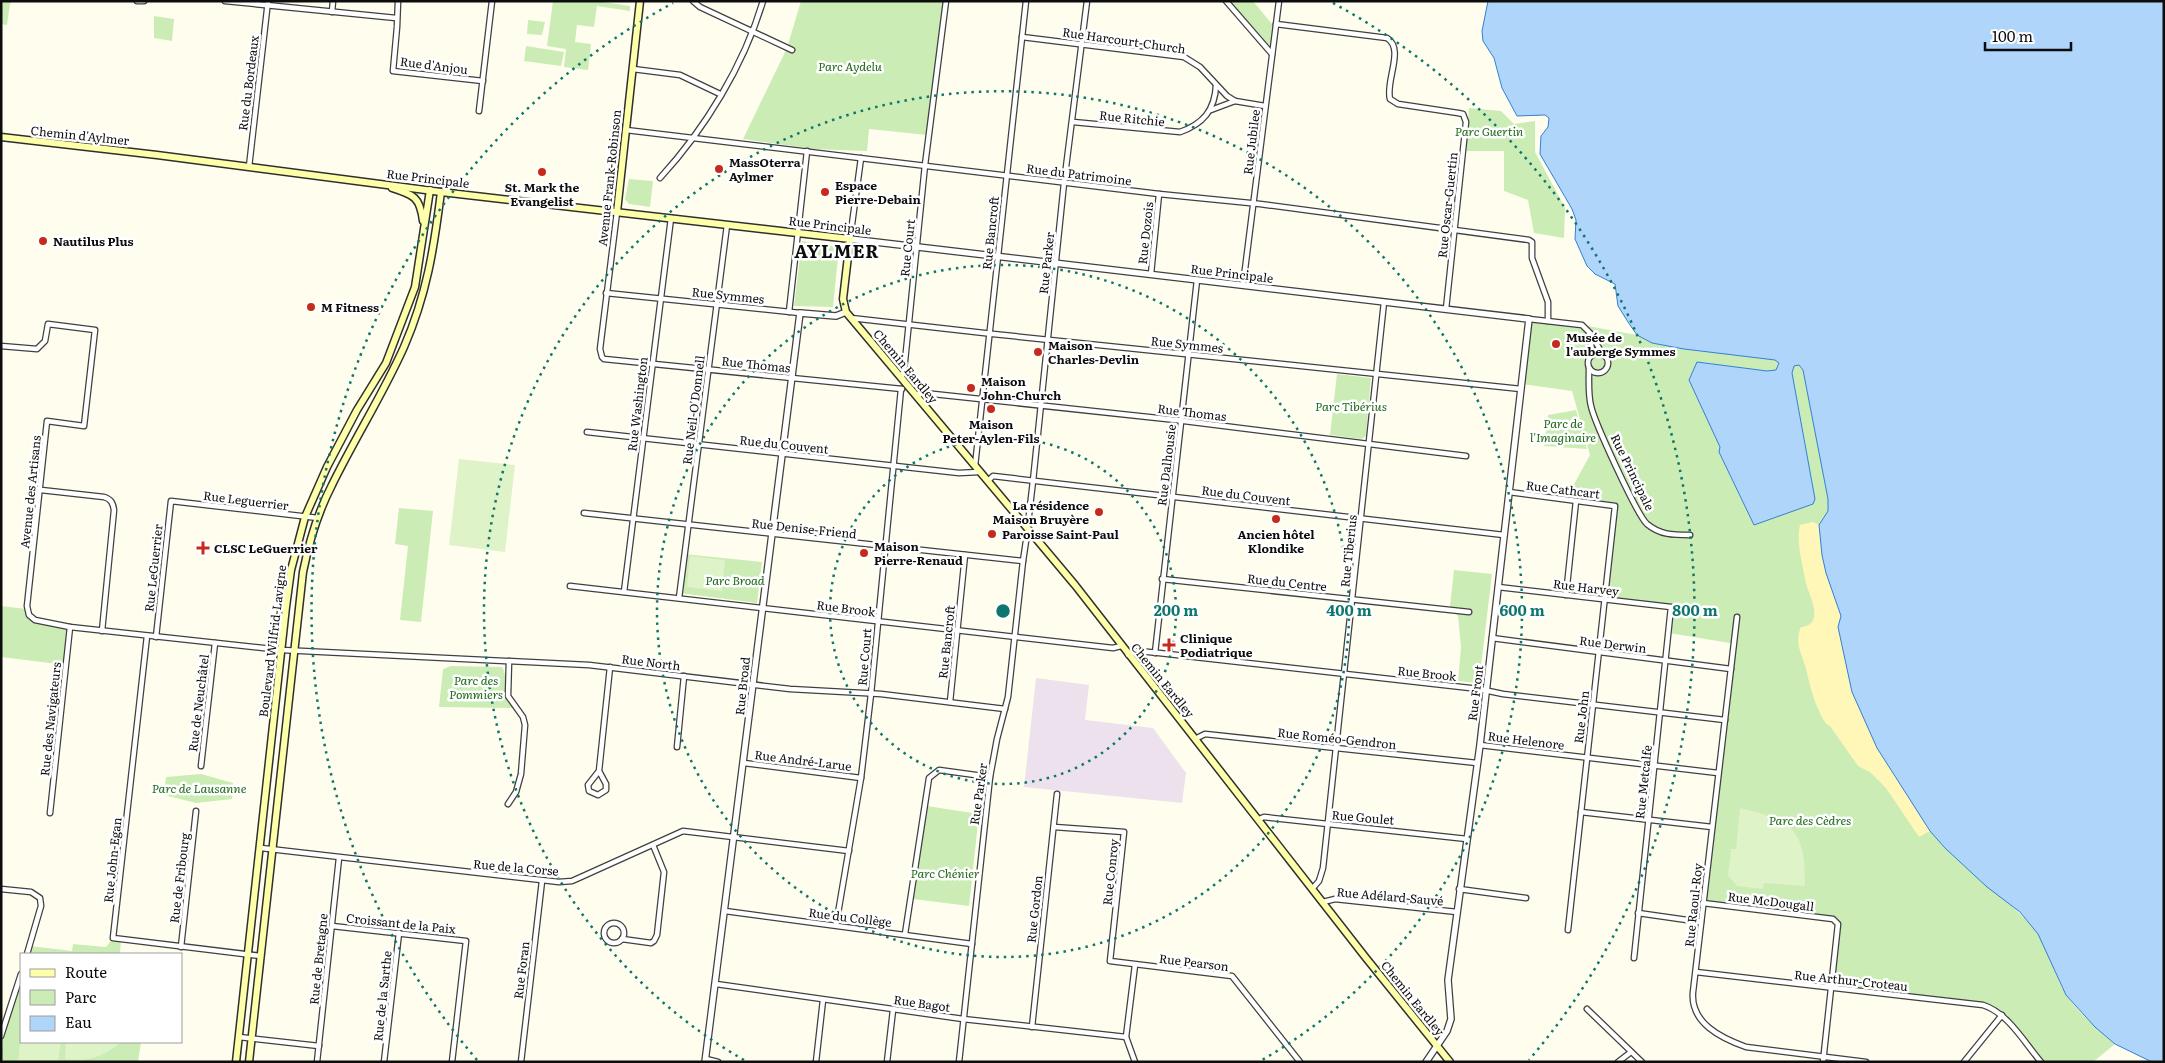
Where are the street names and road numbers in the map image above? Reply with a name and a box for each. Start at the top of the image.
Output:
street label: Rue Harcourt-Church [1061,22,1187,58]
street label: Rue du Bordeaux [233,34,263,132]
street label: Rue d'Anjou [399,52,469,78]
street label: Rue Ritchie [1098,106,1166,130]
street label: Rue Jubilee [1238,108,1264,176]
street label: Avenue Frank-Robinson [593,109,625,247]
street label: Chemin d'Aylmer [30,121,130,149]
street label: Rue Oscar-Guertin [1432,151,1462,259]
street label: Rue du Patrimoine [1025,159,1133,189]
street label: Rue Principale [386,164,470,192]
street label: Rue Bancroft [977,195,1003,271]
street label: Rue Dozois [1133,200,1157,265]
street label: Rue Principale [788,211,872,239]
street label: Rue Court [895,218,919,278]
street label: Rue Parker [1034,231,1058,295]
street label: Rue Principale [1190,259,1274,287]
street label: Rue Symmes [691,282,766,308]
street label: Chemin Eardley [870,325,943,407]
street label: Rue Symmes [1150,331,1225,357]
street label: Rue Thomas [721,351,792,377]
street label: Rue Neil-O'Donnell [677,354,709,466]
street label: Rue Washington [622,356,652,452]
street label: Rue Thomas [1156,399,1228,425]
street label: Rue Dalhousie [1152,423,1180,507]
street label: Rue du Couvent [739,430,830,458]
street label: Rue Principale [1607,431,1659,513]
street label: Avenue des Artisans [15,434,45,550]
street label: Rue Cathcart [1525,476,1601,502]
street label: Rue du Couvent [1200,481,1292,509]
street label: Rue Leguerrier [202,486,290,514]
street label: Rue Tiberius [1335,513,1361,588]
street label: Rue Denise-Friend [751,514,858,543]
street label: Rue LeGuerrier [139,523,167,613]
street label: Boulevard Wilfrid-Lavigne [254,564,290,718]
street label: Rue du Centre [1246,569,1328,595]
street label: Rue Harvey [1552,574,1620,600]
street label: Rue Brook [816,595,877,621]
street label: Rue Bancroft [933,604,959,680]
street label: Rue Court [853,627,876,687]
street label: Rue Derwin [1578,631,1648,657]
street label: Chemin Eardley [1127,639,1199,721]
street label: Rue North [621,649,682,675]
street label: Rue de Neuchâtel [183,653,213,753]
street label: Rue Broad [730,655,754,716]
street label: Rue des Navigateurs [35,661,65,777]
street label: Rue Brook [1397,661,1458,685]
street label: Rue Front [1463,664,1487,722]
street label: Rue John [1569,689,1593,745]
street label: Rue Roméo-Gendron [1277,723,1397,753]
street label: Rue Helenore [1487,726,1565,754]
street label: Rue Metcalfe [1630,744,1656,820]
street label: Rue André-Larue [753,745,853,775]
street label: Rue Parker [965,762,991,826]
street label: Rue Goulet [1331,805,1395,829]
street label: Rue John-Egan [99,816,125,904]
street label: Rue de Fribourg [165,831,194,924]
street label: Rue Conroy [1098,838,1122,906]
street label: Rue de la Corse [472,854,560,880]
street label: Rue Raoul-Roy [1680,862,1706,948]
street label: Rue Gordon [1021,874,1047,944]
street label: Rue Adélard-Sauvé [1336,882,1444,910]
street label: Rue McDougall [1727,887,1815,915]
street label: Rue du Collège [807,903,893,931]
street label: Croissant de la Paix [345,908,457,938]
street label: Rue de Bretagne [304,912,332,1006]
street label: Rue Foran [509,940,533,1000]
street label: Rue Pearson [1158,949,1230,975]
street label: Rue de la Sarthe [368,950,396,1042]
street label: Chemin Eardley [1377,957,1449,1039]
street label: Rue Arthur-Croteau [1793,965,1909,995]
street label: Rue Bagot [893,990,952,1016]

